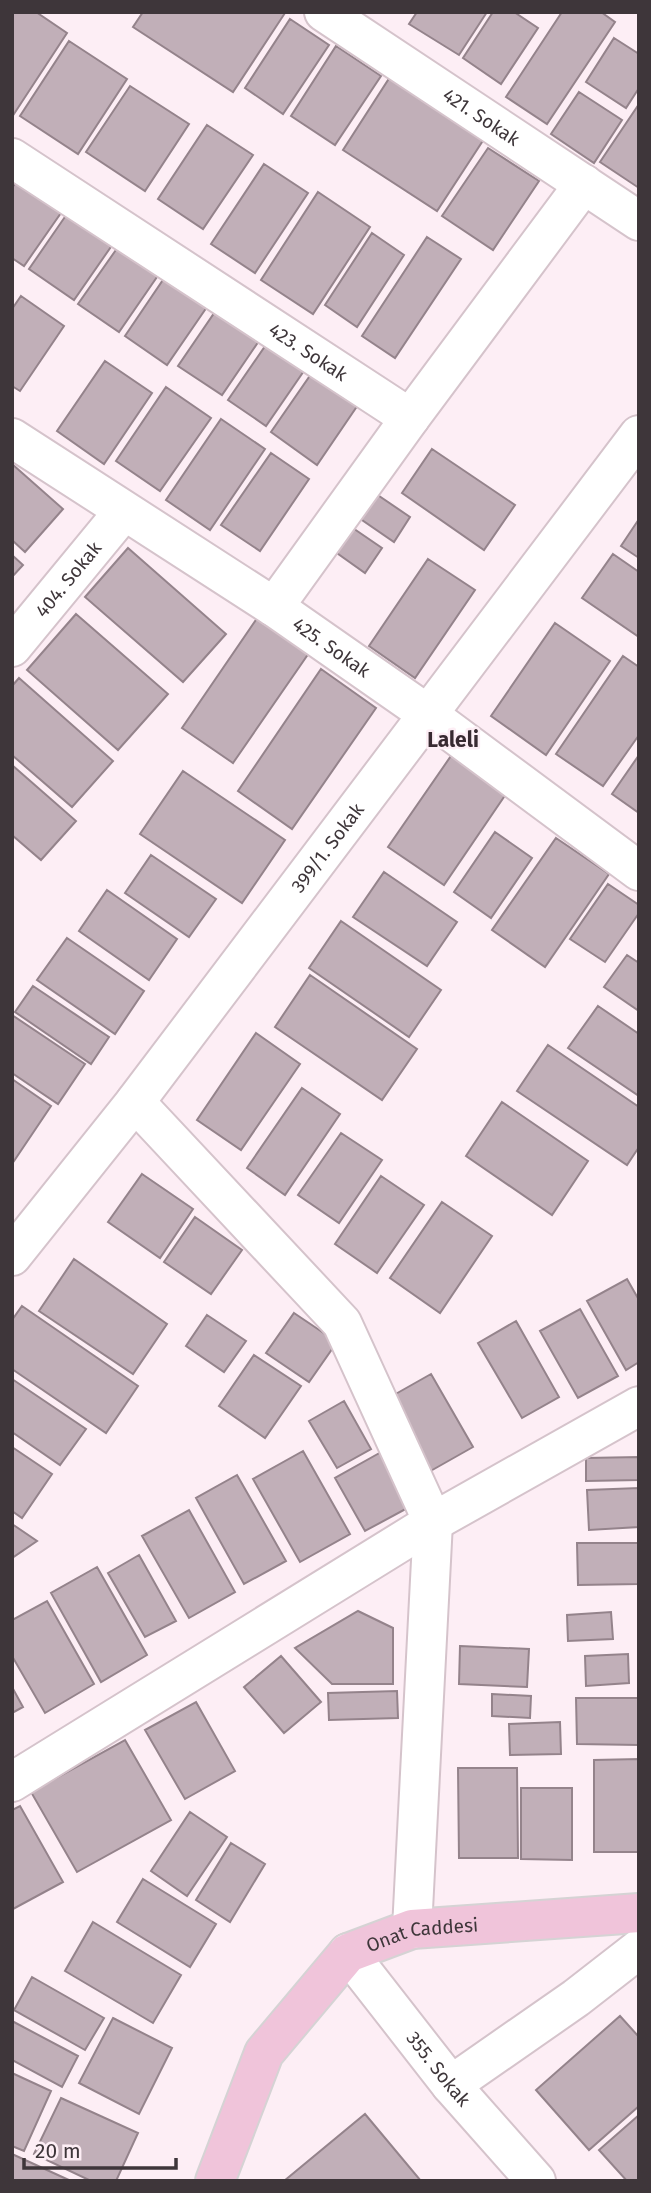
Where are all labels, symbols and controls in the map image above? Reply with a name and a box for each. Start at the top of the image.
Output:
street label: 421. Sokak [439,83,525,150]
street label: 423. Sokak [265,318,352,386]
street label: 404. Sokak [30,536,106,622]
street label: 425. Sokak [288,612,375,682]
district label: Laleli [427,727,479,753]
street label: 399/1. Sokak [286,798,369,897]
street label: Onat Caddesi [363,1913,479,1957]
street label: 355. Sokak [402,2027,476,2111]
scale bar [24,2126,177,2170]
text: 20 m [35,2138,81,2164]

